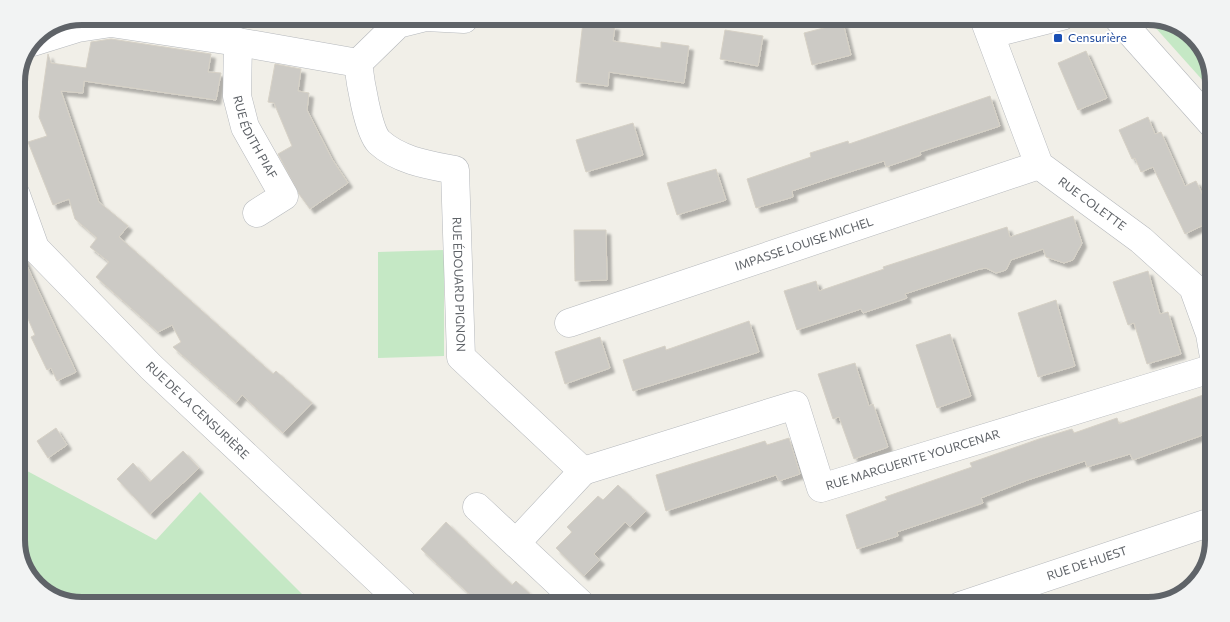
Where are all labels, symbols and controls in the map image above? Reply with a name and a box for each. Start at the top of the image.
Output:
place label: Censurière [1068,30,1127,44]
marker: Censurière [1052,32,1064,44]
street label: RUE ÉDITH PIAF [231,94,281,181]
street label: RUE COLETTE [1056,174,1129,233]
street label: IMPASSE LOUISE MICHEL [733,213,875,273]
street label: RUE ÉDOUARD PIGNON [451,217,469,352]
street label: RUE DE LA CENSURIÈRE [144,358,252,461]
street label: RUE MARGUERITE YOURCENAR [824,426,1001,492]
street label: RUE DE HUEST [1045,542,1129,582]

